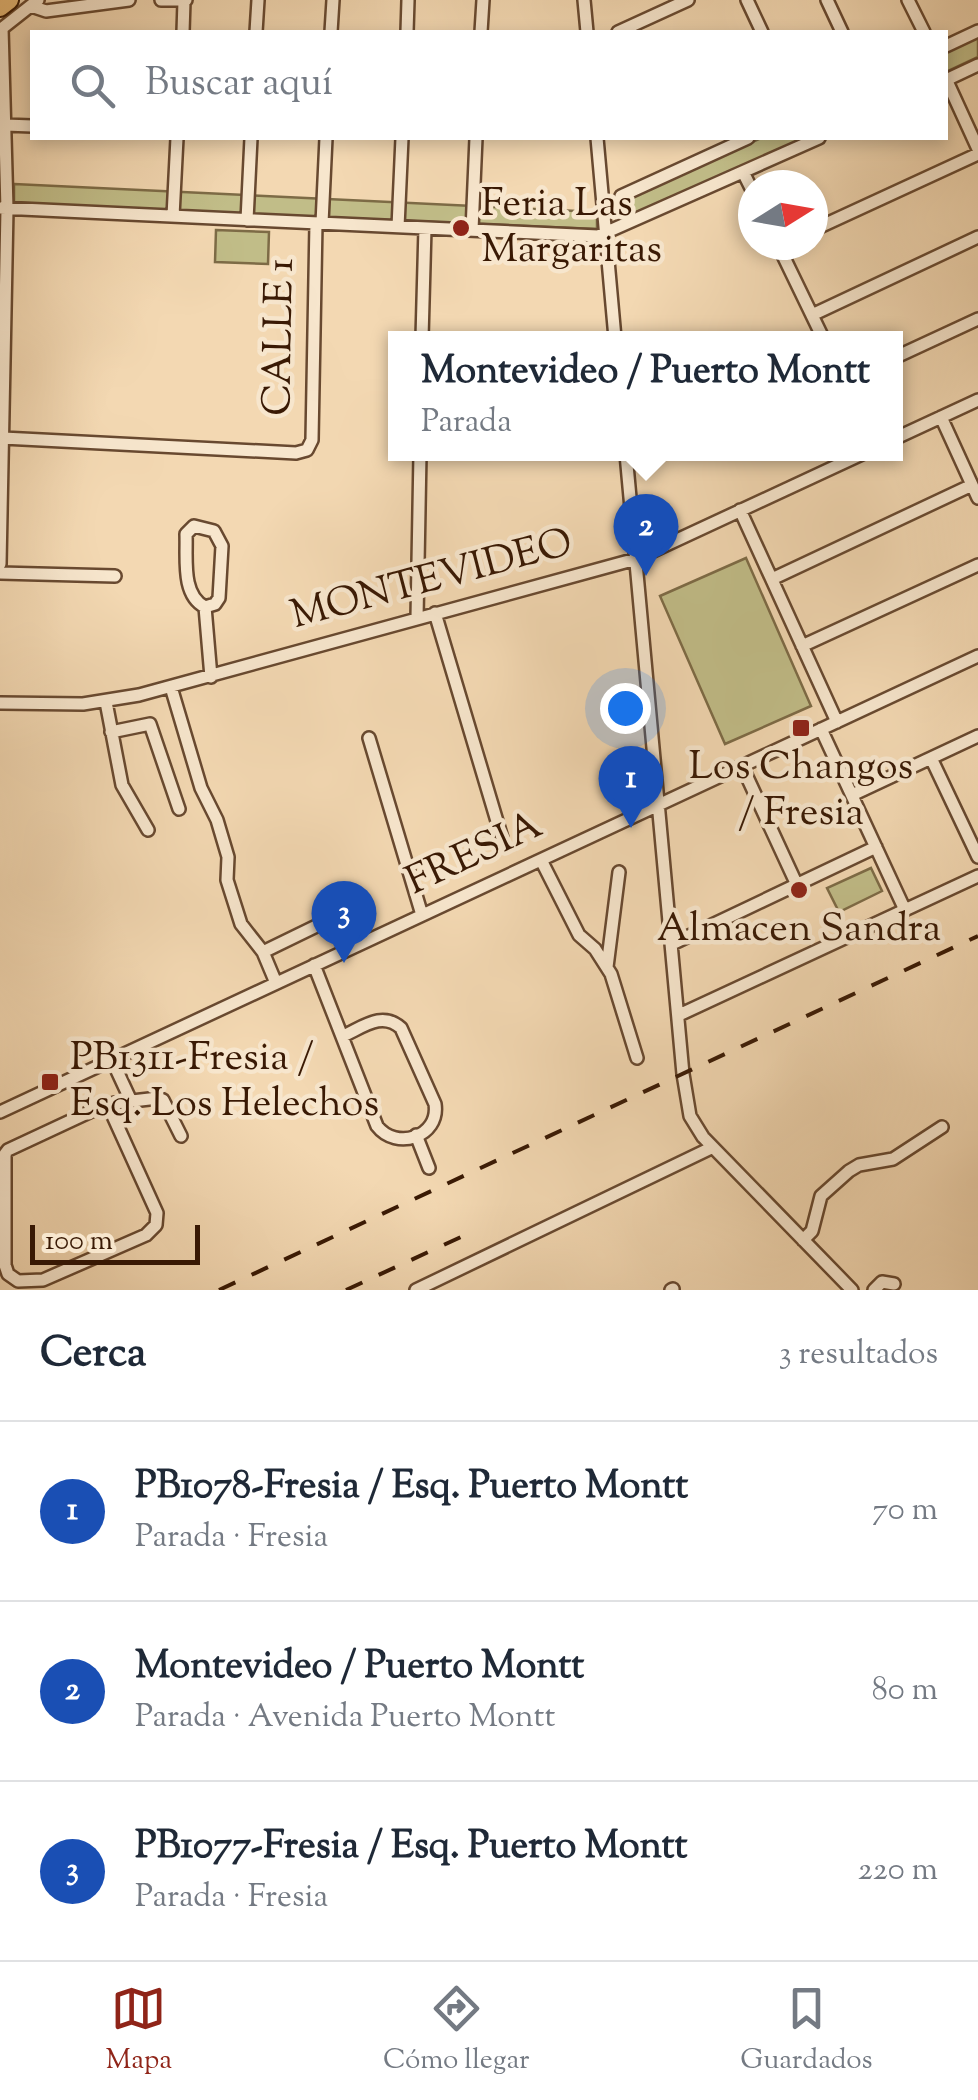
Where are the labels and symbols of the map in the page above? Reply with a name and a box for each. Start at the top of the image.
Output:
north arrow [738,170,828,260]
place label: Feria Las Margaritas [481,177,662,280]
marker: Feria Las Margaritas [450,217,472,239]
street label: CALLE 1 [251,258,311,416]
pin: 2 [614,494,678,576]
street label: MONTEVIDEO [285,516,579,646]
your location [600,683,651,734]
marker: Los Changos / Fresia [790,717,812,739]
place label: Los Changos / Fresia [689,740,913,843]
pin: 1 [598,746,664,828]
street label: FRESIA [397,799,553,911]
marker: Almacen Sandra [788,879,810,901]
pin: 3 [312,880,376,963]
place label: Almacen Sandra [657,902,941,959]
place label: PB1311-Fresia / Esq. Los Helechos [70,1031,379,1134]
marker: PB1311-Fresia / Esq. Los Helechos [39,1071,61,1093]
scale bar [30,1220,200,1264]

